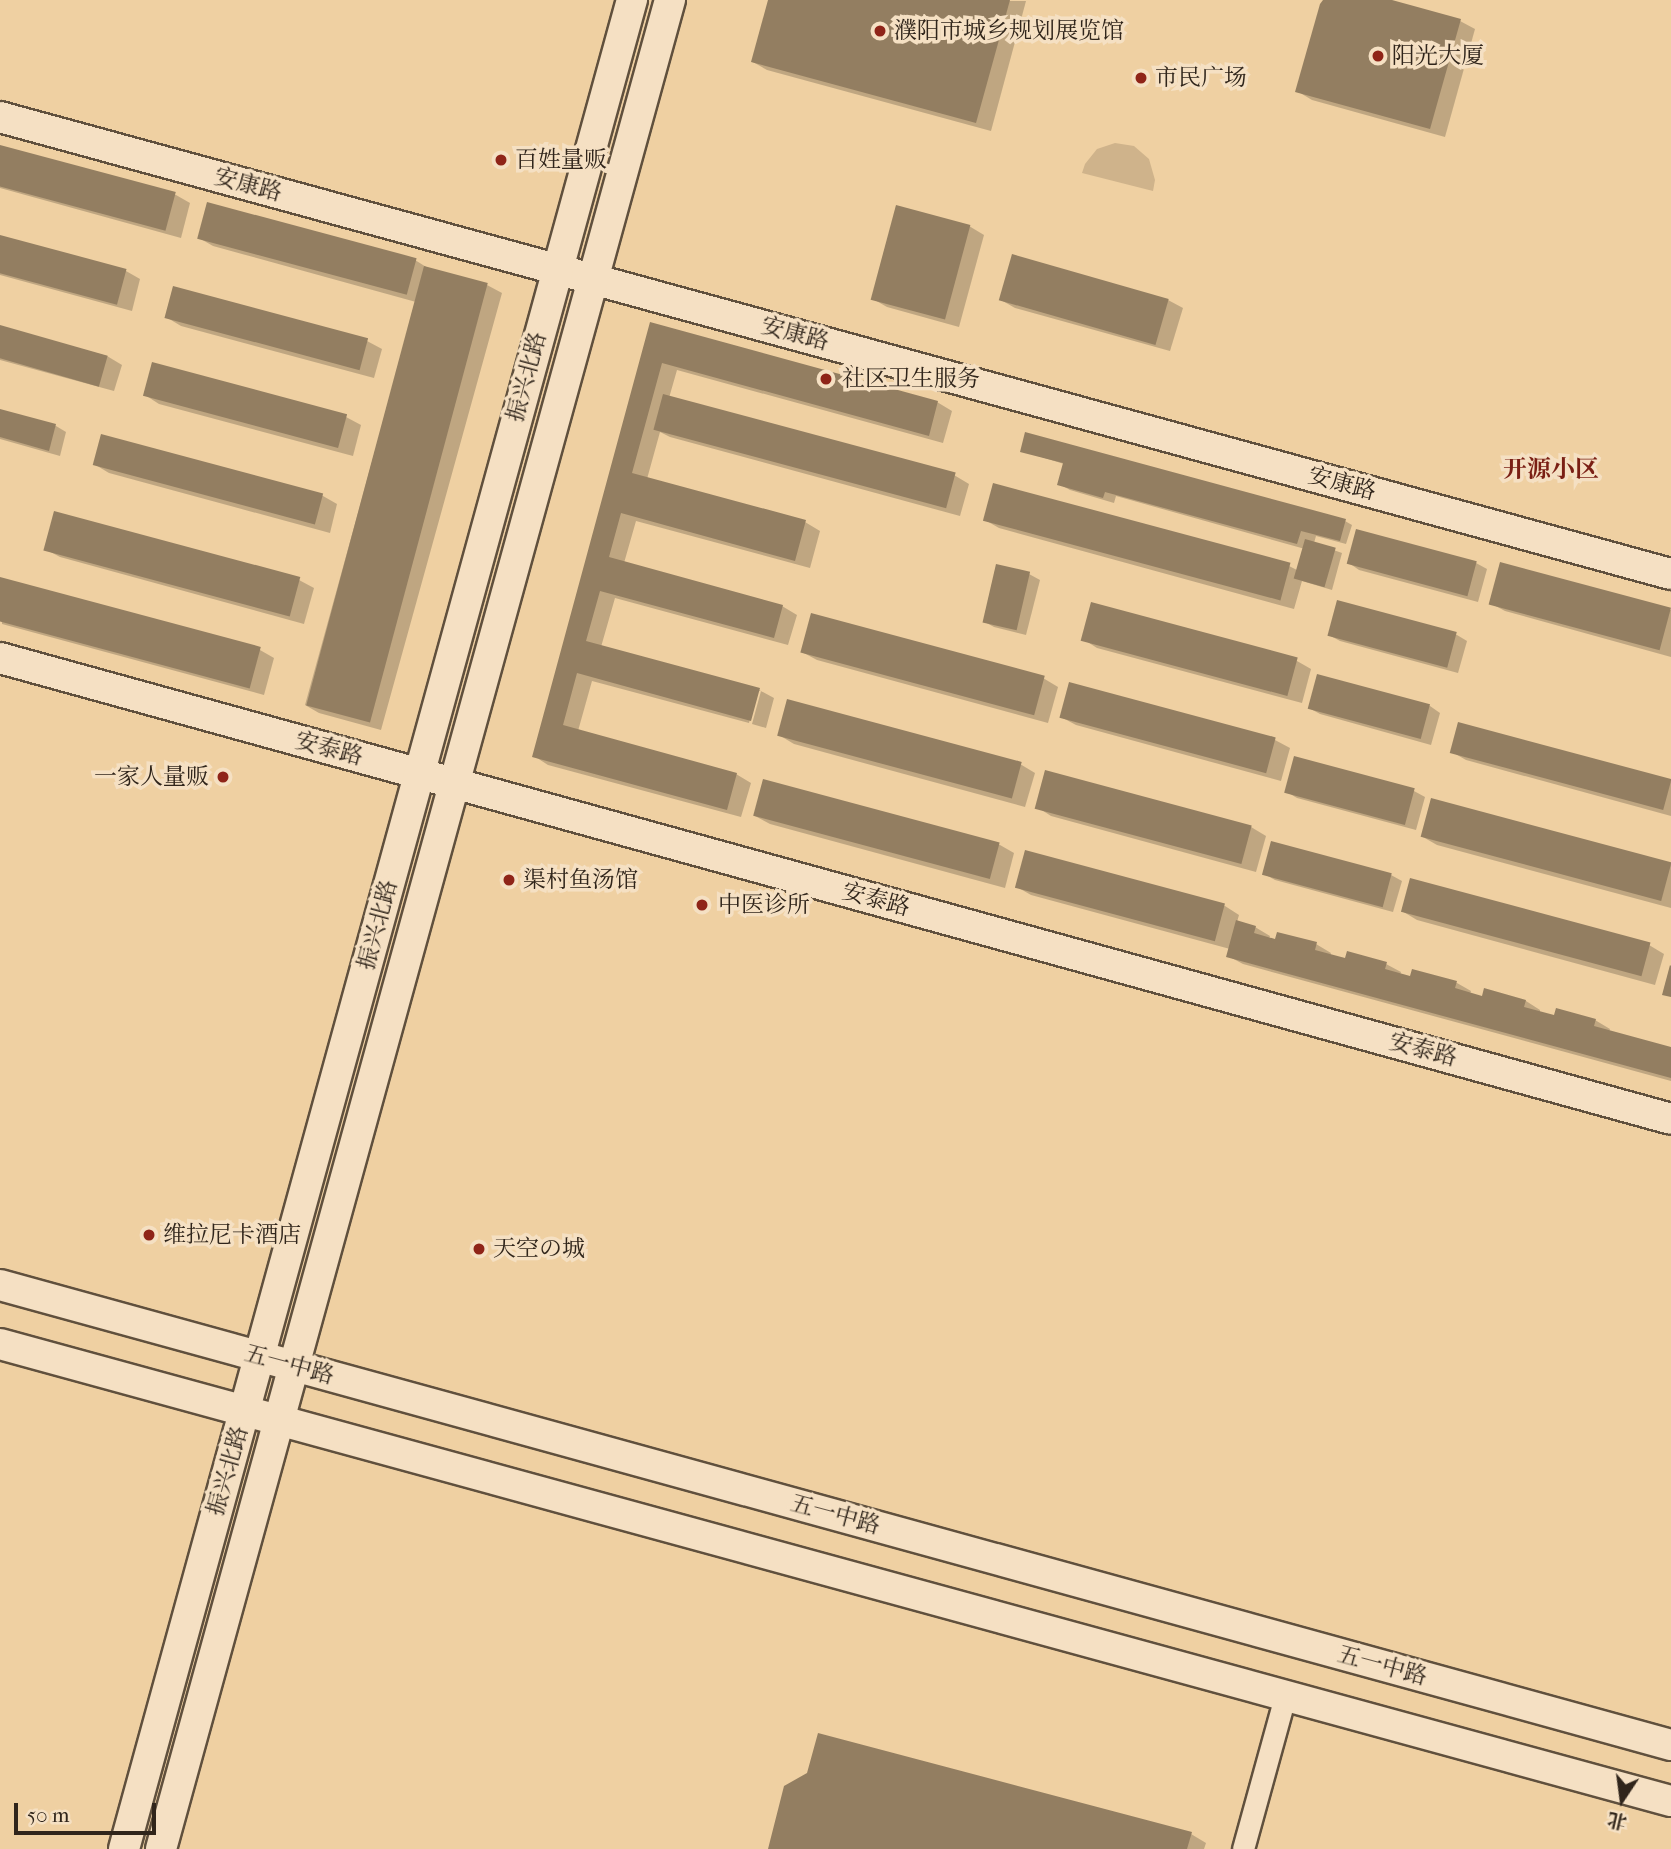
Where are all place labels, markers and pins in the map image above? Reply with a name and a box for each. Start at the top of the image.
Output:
place label: 濮阳市城乡规划展览馆 [894,17,1124,45]
marker: 濮阳市城乡规划展览馆 [872,23,888,39]
place label: 阳光大厦 [1392,42,1484,70]
marker: 阳光大厦 [1370,48,1386,64]
place label: 市民广场 [1155,64,1247,92]
marker: 市民广场 [1133,70,1149,86]
place label: 百姓量贩 [515,146,607,174]
marker: 百姓量贩 [493,152,509,168]
place label: 社区卫生服务 [842,365,980,393]
marker: 社区卫生服务 [816,369,836,389]
place label: 一家人量贩 [94,763,209,791]
marker: 一家人量贩 [215,769,231,785]
place label: 渠村鱼汤馆 [523,866,638,894]
marker: 渠村鱼汤馆 [501,872,517,888]
place label: 中医诊所 [718,891,810,919]
marker: 中医诊所 [692,895,712,915]
place label: 维拉尼卡酒店 [163,1221,301,1249]
marker: 维拉尼卡酒店 [141,1227,157,1243]
place label: 天空の城 [493,1235,585,1263]
marker: 天空の城 [471,1241,487,1257]

